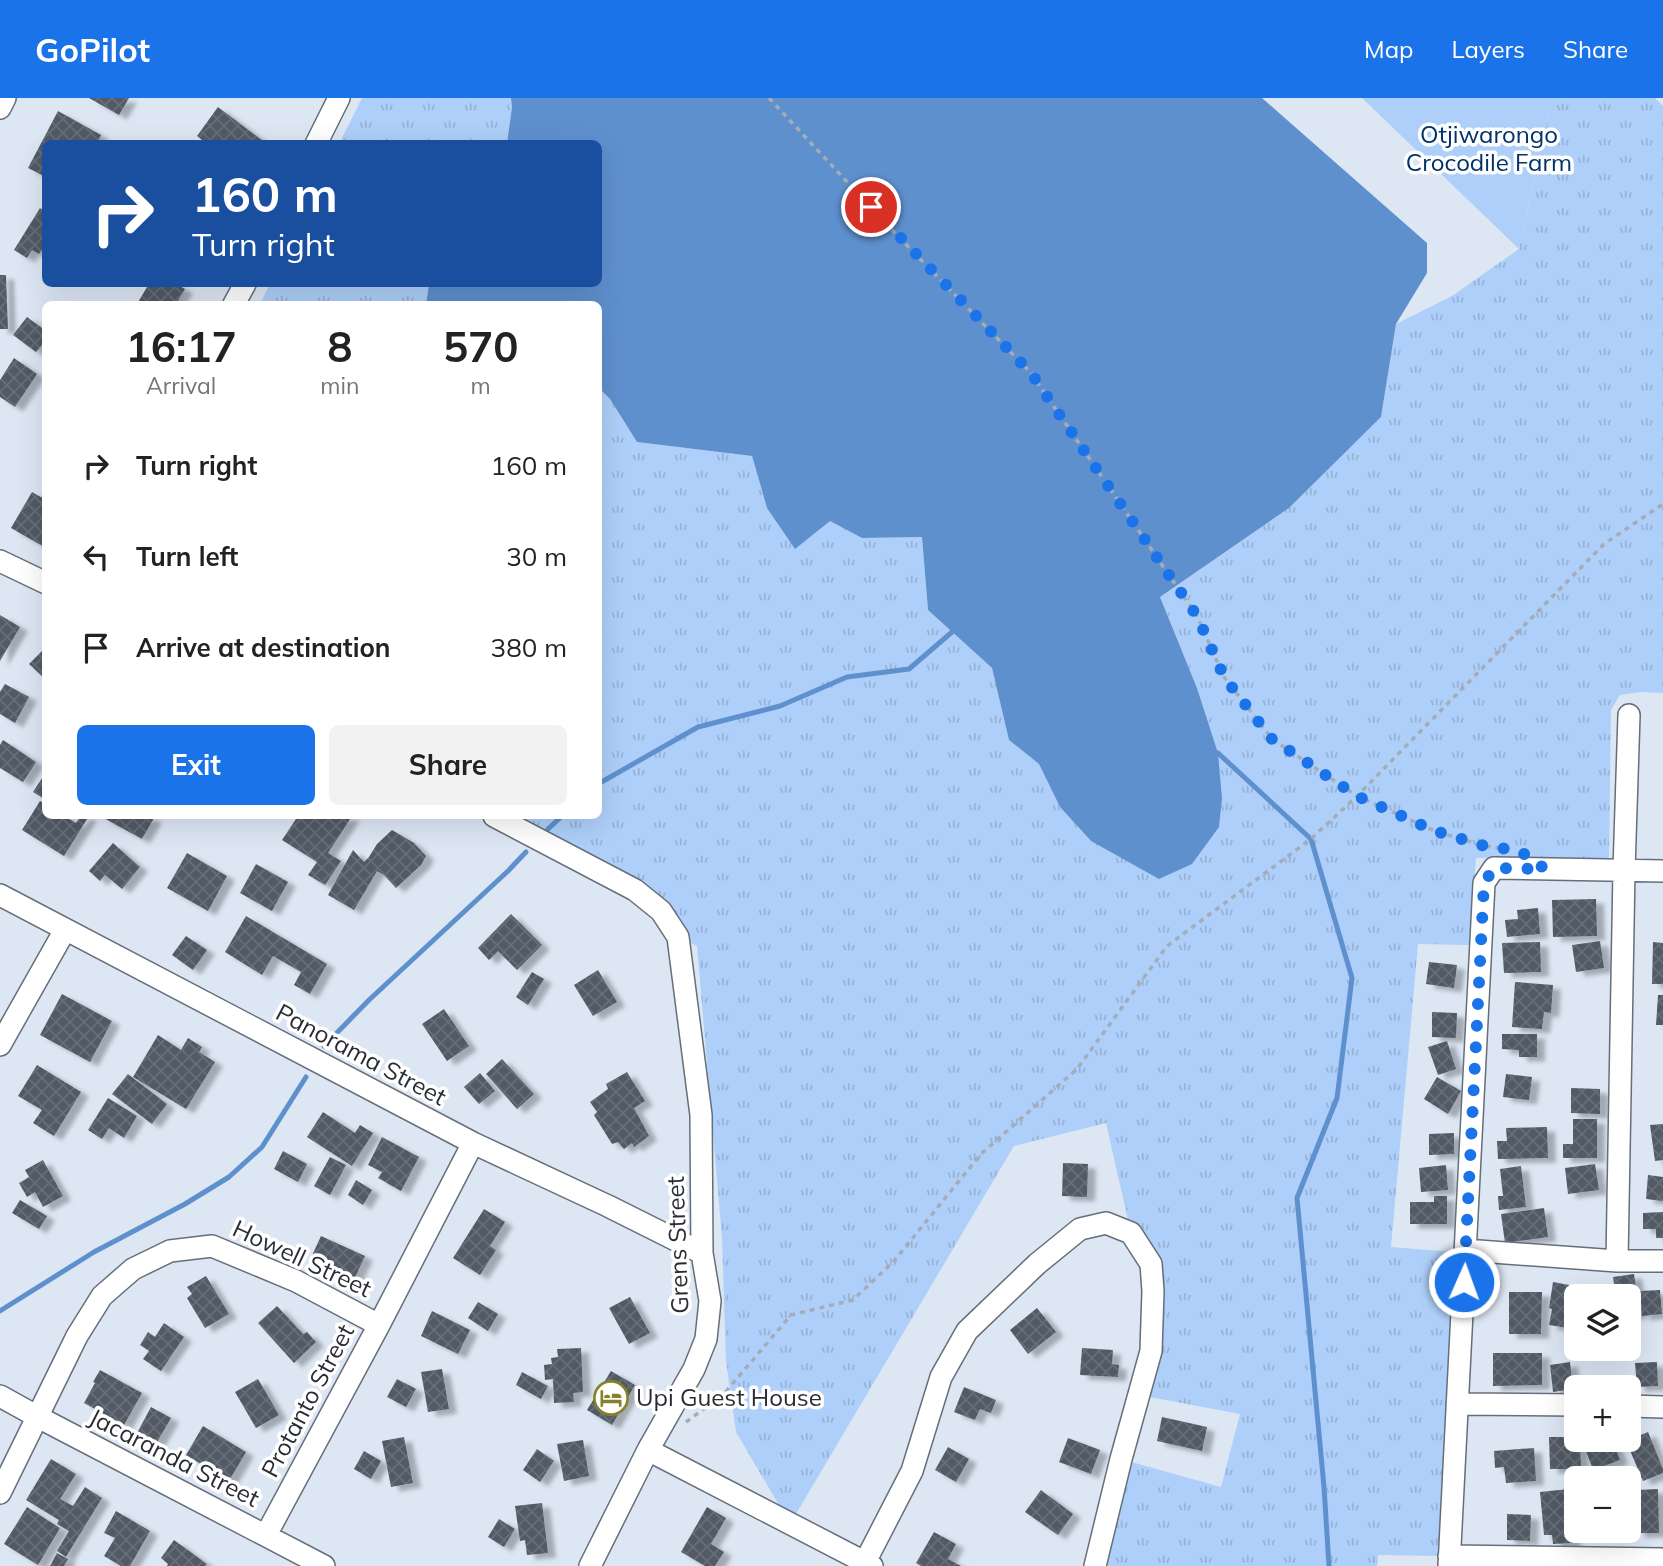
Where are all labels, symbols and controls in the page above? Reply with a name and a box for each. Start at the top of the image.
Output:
text: GoPilot [35,29,150,70]
text: Map [1364,34,1413,64]
text: Layers [1451,34,1525,64]
text: Share [1563,34,1628,64]
park label: Otjiwarongo Crocodile Farm [1406,119,1572,177]
text: 160 m [192,163,338,224]
icon: right [77,168,168,259]
pin [841,177,901,237]
icon: arrive [852,188,890,226]
text: Turn right [192,224,335,264]
text: 16:17 [126,320,237,373]
text: 8 [327,320,352,373]
text: 570 [443,320,518,373]
text: Arrival [146,371,216,400]
text: min [320,371,359,400]
text: m [471,371,491,400]
icon: right [77,447,115,485]
text: Turn right [136,449,257,482]
text: 160 m [491,449,567,482]
icon: left [77,538,115,576]
text: Turn left [136,540,238,573]
text: 30 m [506,540,567,573]
icon: arrive [77,629,115,667]
text: Arrive at destination [136,631,391,664]
text: 380 m [491,631,567,664]
button: Exit [77,725,315,805]
button: Share [329,725,567,805]
street label: Panorama Street [271,997,452,1112]
street label: Grens Street [660,1176,694,1314]
street label: Howell Street [228,1213,377,1303]
position arrow [1427,1245,1501,1319]
map controls [1564,1284,1641,1543]
button: layers [1564,1284,1641,1361]
street label: Protanto Street [254,1319,360,1482]
button: + [1564,1375,1641,1452]
hotel icon: Upi Guest House [592,1379,630,1417]
place label: Upi Guest House [636,1382,822,1412]
street label: Jacaranda Street [84,1401,265,1513]
button: − [1564,1466,1641,1543]

